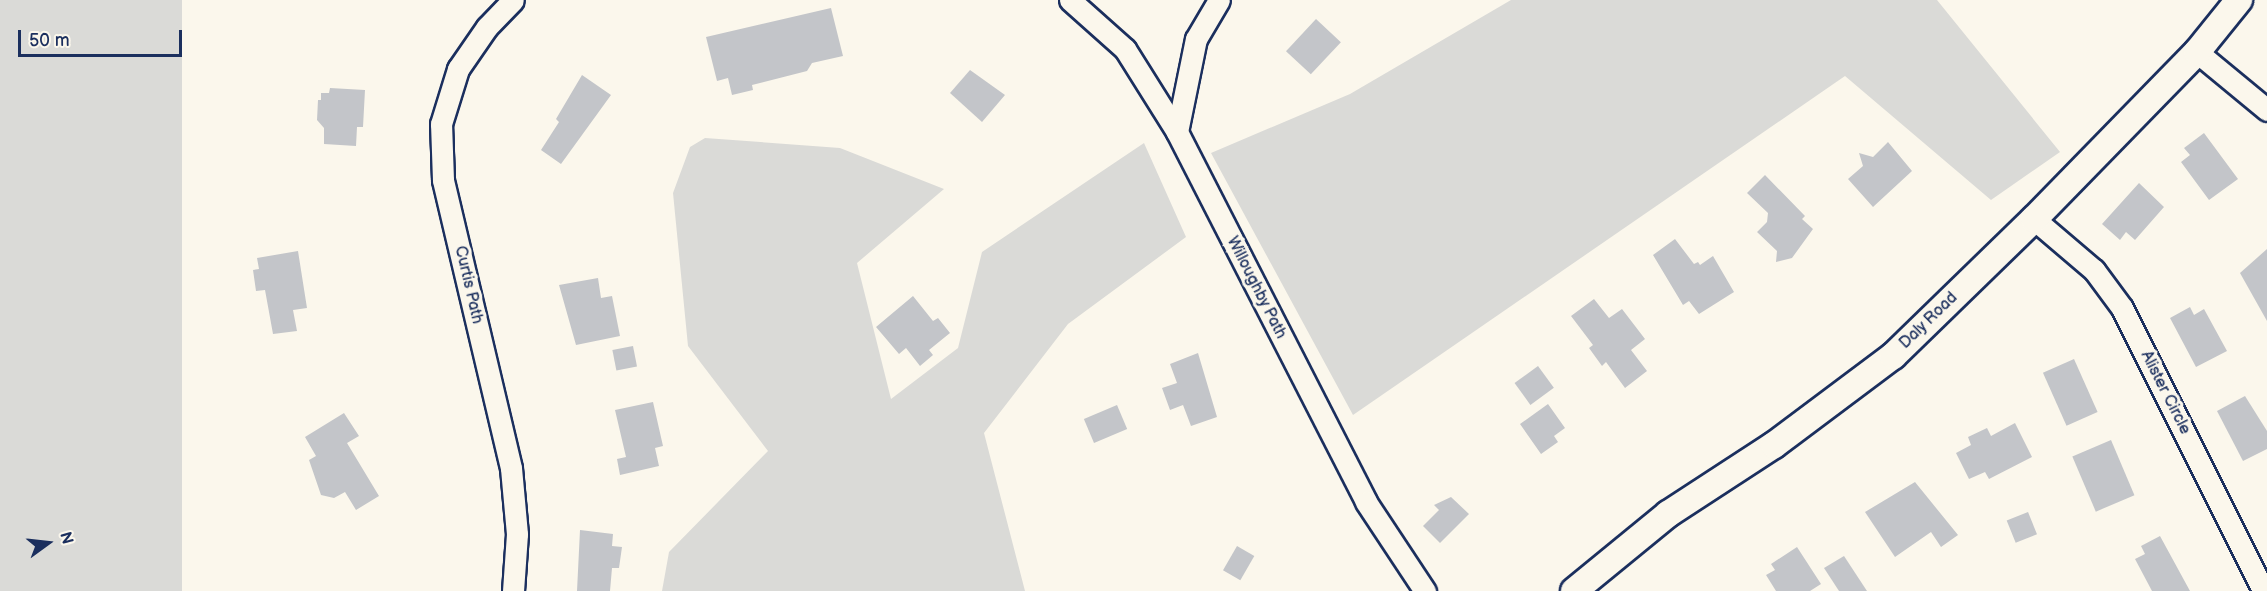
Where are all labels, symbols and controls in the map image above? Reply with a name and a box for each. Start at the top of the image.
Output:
scale bar [21,18,184,56]
text: 50 m [29,30,70,51]
street label: Willoughby Path [1222,233,1290,343]
street label: Curtis Path [450,244,486,326]
street label: Daly Road [1896,288,1962,354]
street label: Alister Circle [2136,348,2194,438]
north arrow [18,513,78,573]
text: N [55,530,77,546]

